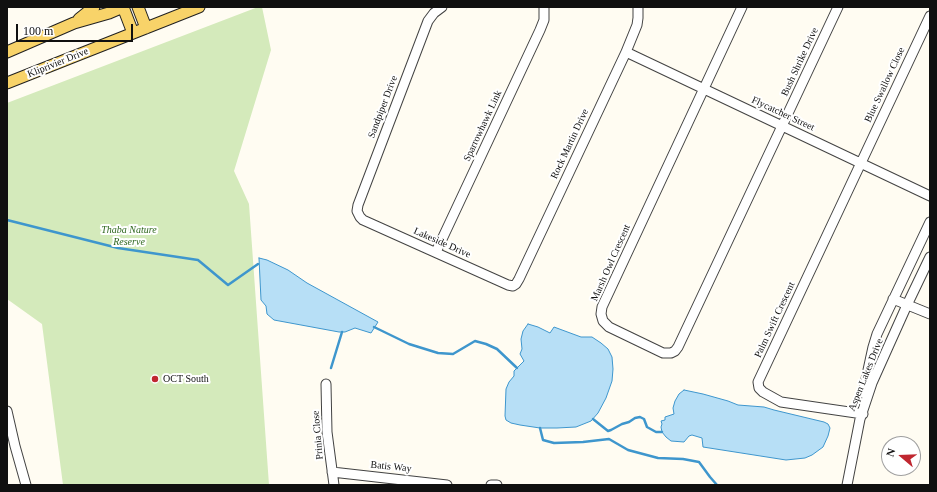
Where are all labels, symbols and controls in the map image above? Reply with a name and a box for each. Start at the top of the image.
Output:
scale bar [18,16,135,42]
text: 100 m [23,24,53,38]
street label: Bush Shrike Drive [779,26,821,98]
street label: Kliprivier Drive [26,45,90,81]
street label: Blue Swallow Close [862,45,908,125]
street label: Sandpiper Drive [366,74,400,140]
street label: Sparrowhawk Link [461,89,505,163]
street label: Flycatcher Street [750,94,816,134]
street label: Rock Martin Drive [548,107,592,181]
street label: Marsh Owl Crescent [589,223,633,303]
park label: Thaba Nature Reserve [101,224,157,248]
street label: Lakeside Drive [412,225,472,261]
street label: Palm Swift Crescent [752,280,798,360]
street label: Aspen Lakes Drive [846,337,886,413]
place label: OCT South [163,373,209,385]
marker: OCT South [150,374,160,384]
street label: Prinia Close [310,410,326,460]
north arrow [881,436,921,476]
text: N [884,447,898,458]
street label: Batis Way [370,459,412,475]

